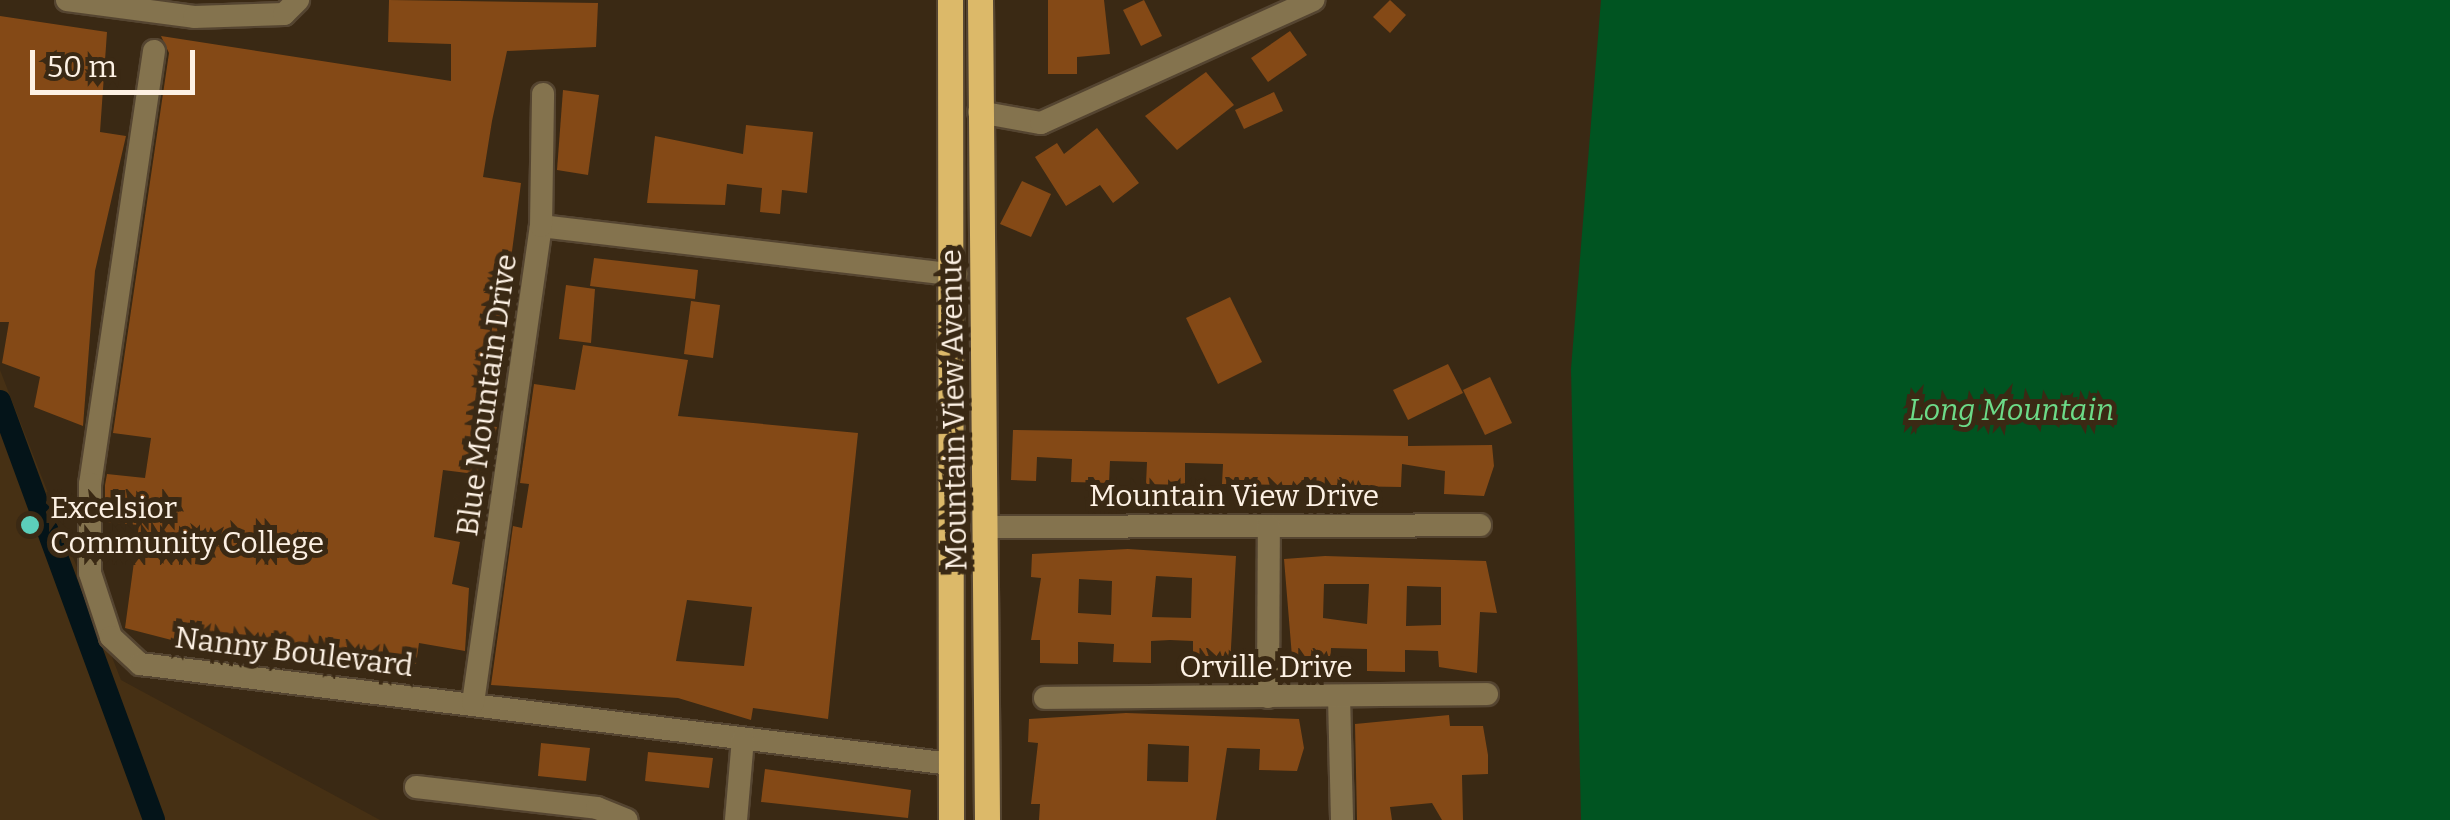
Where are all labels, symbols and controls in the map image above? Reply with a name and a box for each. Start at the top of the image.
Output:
scale bar [35,30,200,92]
text: 50 m [47,49,117,85]
street label: Mountain View Avenue [933,249,975,571]
street label: Blue Mountain Drive [449,252,525,538]
park label: Long Mountain [1908,392,2114,428]
street label: Mountain View Drive [1089,478,1379,514]
place label: Excelsior Community College [50,490,324,560]
marker: Excelsior Community College [19,514,41,536]
street label: Nanny Boulevard [173,620,415,684]
street label: Orville Drive [1179,649,1353,685]

